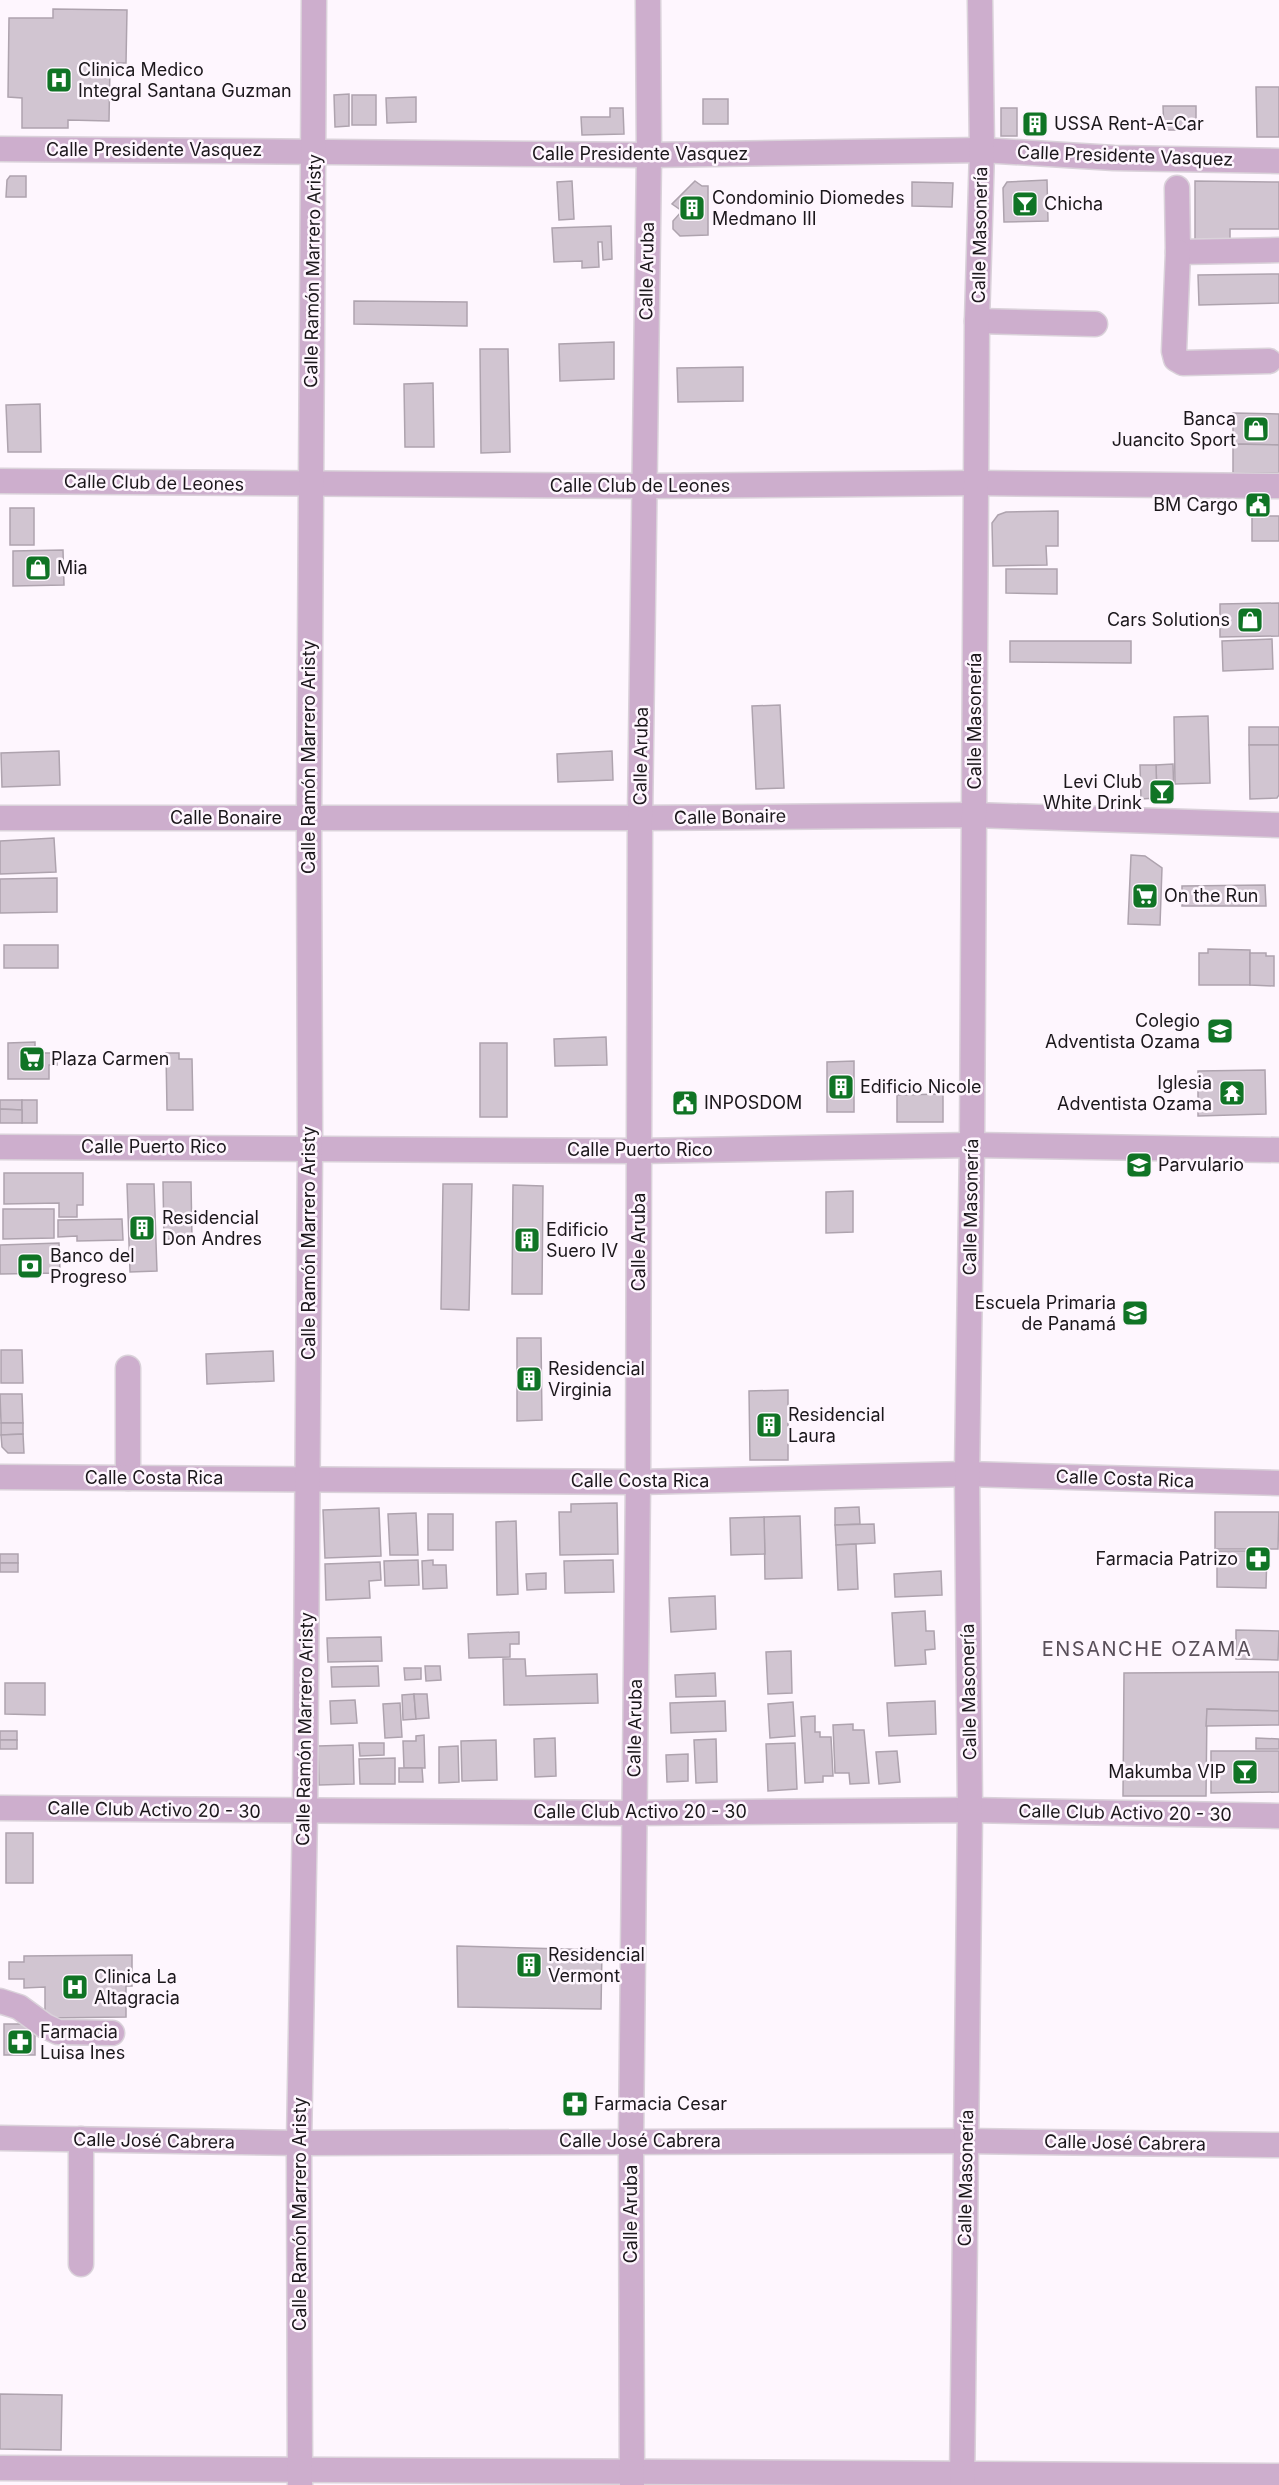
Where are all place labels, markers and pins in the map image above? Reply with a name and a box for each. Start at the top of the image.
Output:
place label: Clinica Medico Integral Santana Guzman [78,59,292,101]
hospital icon: Clinica Medico Integral Santana Guzman [44,65,74,95]
building icon: USSA Rent-A-Car [1020,109,1050,139]
place label: USSA Rent-A-Car [1054,113,1204,134]
place label: Condominio Diomedes Medmano III [712,187,905,229]
bar icon: Chicha [1010,189,1040,219]
building icon: Condominio Diomedes Medmano III [677,193,707,223]
place label: Chicha [1044,193,1103,214]
place label: Banca Juancito Sport [1112,408,1236,450]
shop icon: Banca Juancito Sport [1241,414,1271,444]
public building icon: BM Cargo [1243,490,1273,520]
place label: BM Cargo [1153,494,1238,515]
shop icon: Mia [23,553,53,583]
place label: Mia [57,557,88,578]
shop icon: Cars Solutions [1235,605,1265,635]
place label: Cars Solutions [1107,609,1230,630]
place label: Levi Club White Drink [1043,771,1142,813]
bar icon: Levi Club White Drink [1147,777,1177,807]
supermarket icon: On the Run [1130,881,1160,911]
place label: On the Run [1164,885,1258,906]
place label: Colegio Adventista Ozama [1045,1010,1200,1052]
school or university icon: Colegio Adventista Ozama [1205,1016,1235,1046]
supermarket icon: Plaza Carmen [17,1044,47,1074]
place label: Plaza Carmen [51,1048,169,1069]
building icon: Edificio Nicole [826,1072,856,1102]
place label: Iglesia Adventista Ozama [1057,1072,1212,1114]
place label: Edificio Nicole [860,1076,982,1097]
temple icon: Iglesia Adventista Ozama [1217,1078,1247,1108]
public building icon: INPOSDOM [670,1088,700,1118]
place label: INPOSDOM [704,1092,802,1113]
school or university icon: Parvulario [1124,1150,1154,1180]
place label: Parvulario [1158,1154,1244,1175]
place label: Residencial Don Andres [162,1207,262,1249]
building icon: Residencial Don Andres [127,1213,157,1243]
place label: Edificio Suero IV [546,1219,618,1261]
building icon: Edificio Suero IV [512,1225,542,1255]
place label: Banco del Progreso [50,1245,135,1287]
bank icon: Banco del Progreso [15,1251,45,1281]
place label: Escuela Primaria de Panamá [974,1292,1116,1334]
school or university icon: Escuela Primaria de Panamá [1120,1298,1150,1328]
place label: Residencial Virginia [548,1358,645,1400]
building icon: Residencial Virginia [514,1364,544,1394]
place label: Residencial Laura [788,1404,885,1446]
building icon: Residencial Laura [754,1410,784,1440]
pharmacy icon: Farmacia Patrizo [1243,1544,1273,1574]
place label: Farmacia Patrizo [1096,1548,1238,1569]
bar icon: Makumba VIP [1230,1757,1260,1787]
place label: Makumba VIP [1108,1761,1226,1782]
place label: Residencial Vermont [548,1944,645,1986]
building icon: Residencial Vermont [514,1950,544,1980]
place label: Clinica La Altagracia [94,1966,180,2008]
hospital icon: Clinica La Altagracia [60,1972,90,2002]
place label: Farmacia Luisa Ines [40,2021,125,2063]
pharmacy icon: Farmacia Luisa Ines [5,2027,35,2057]
pharmacy icon: Farmacia Cesar [560,2089,590,2119]
place label: Farmacia Cesar [594,2093,727,2114]

